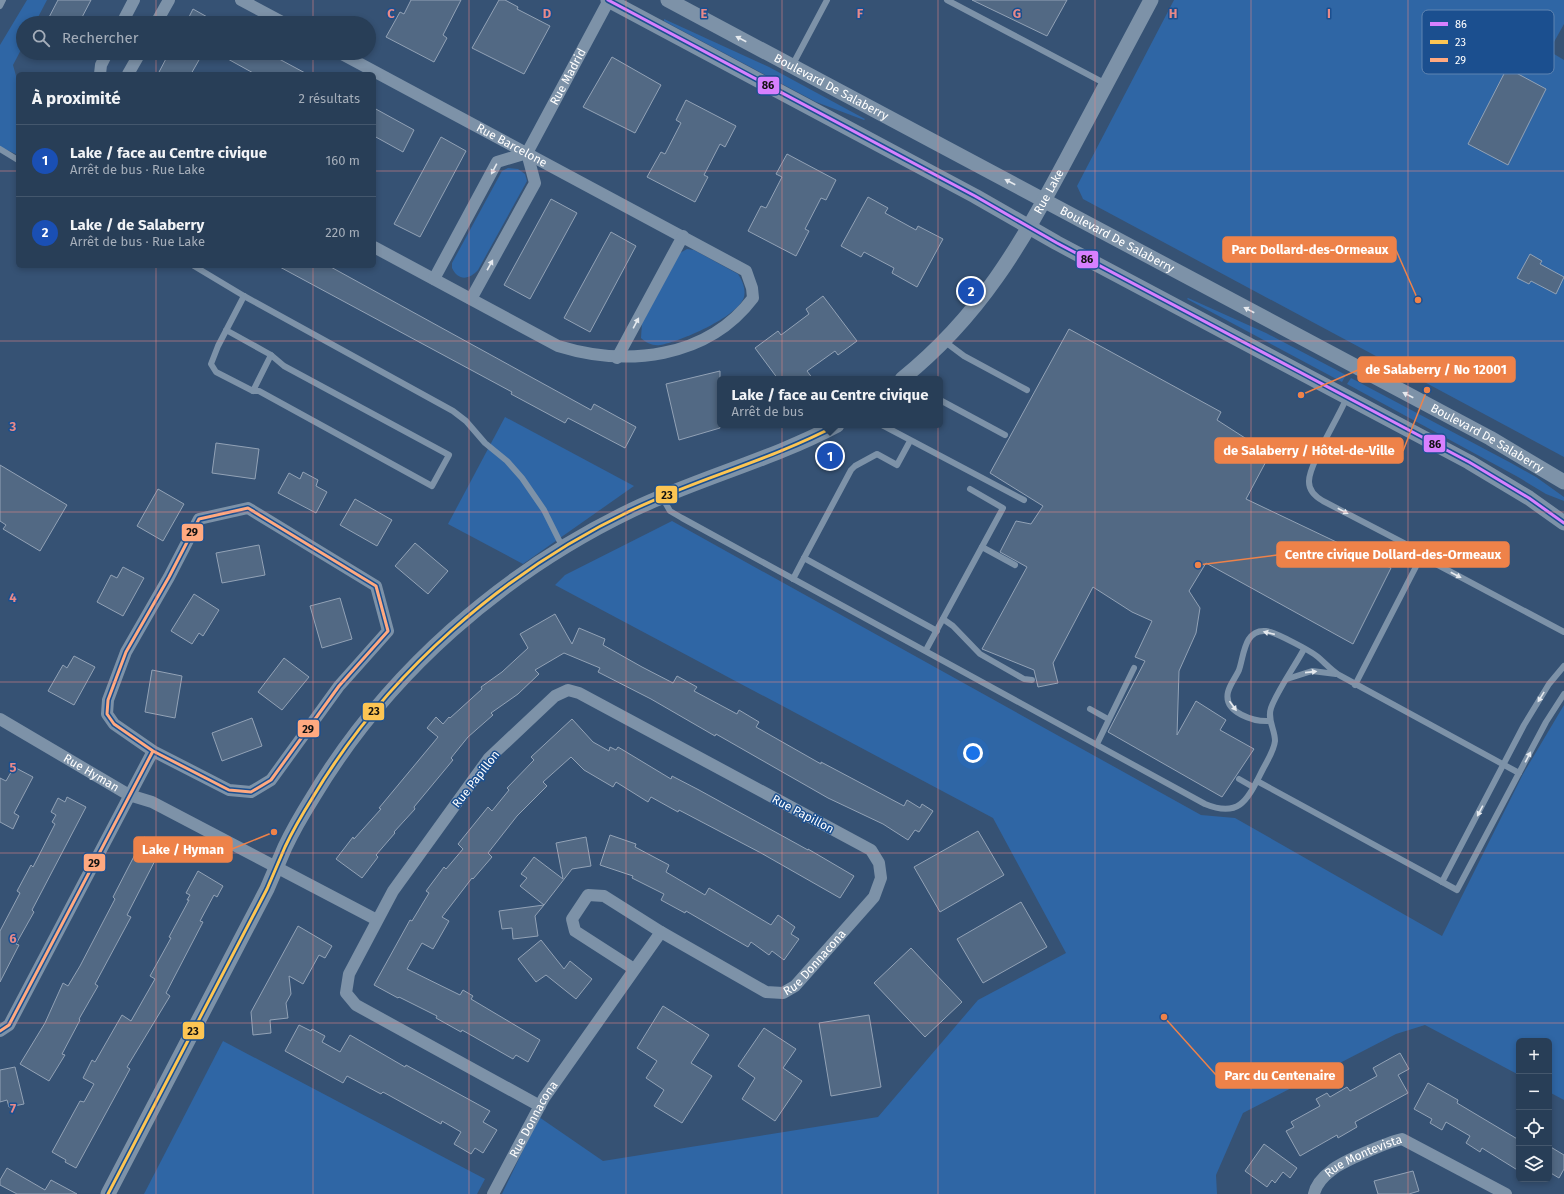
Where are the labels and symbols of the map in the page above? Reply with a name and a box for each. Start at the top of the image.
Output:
text: C [387,6,395,21]
text: D [543,6,552,21]
text: E [701,6,708,21]
text: F [857,6,864,21]
text: G [1013,6,1021,21]
text: H [1169,6,1177,21]
text: I [1327,6,1331,21]
legend [1422,10,1554,74]
text: 86 [1455,18,1467,31]
one-way arrow [735,36,747,42]
text: 23 [1455,36,1466,49]
street label: Rue Madrid [547,46,589,108]
street label: Boulevard De Salaberry [772,51,891,123]
text: 29 [1455,54,1466,67]
line badge: 86 [757,76,780,95]
text: 86 [762,79,774,92]
street label: Rue Barcelone [474,121,550,170]
one-way arrow [490,163,497,174]
street label: Rue Lake [1031,167,1067,216]
one-way arrow [1005,179,1016,185]
street label: Boulevard De Salaberry [1058,203,1177,276]
callout: Parc Dollard-des-Ormeaux [1223,237,1396,262]
text: Parc Dollard-des-Ormeaux [1232,242,1389,257]
line badge: 86 [1076,250,1099,269]
text: 86 [1081,253,1093,266]
one-way arrow [487,259,493,271]
pin: 2 [958,276,984,306]
one-way arrow [1243,307,1255,313]
one-way arrow [632,318,639,329]
callout: de Salaberry / No 12001 [1358,357,1515,382]
text: de Salaberry / No 12001 [1365,362,1507,377]
one-way arrow [1402,391,1414,398]
street label: Boulevard De Salaberry [1428,401,1546,475]
text: 3 [9,419,17,434]
line badge: 86 [1423,434,1446,453]
callout: de Salaberry / Hôtel-de-Ville [1215,438,1403,463]
text: 86 [1429,438,1441,451]
pin: 1 [817,441,843,471]
text: de Salaberry / Hôtel-de-Ville [1223,443,1395,458]
line badge: 23 [655,485,678,504]
text: 23 [661,489,673,502]
one-way arrow [1337,508,1349,514]
line badge: 29 [181,523,204,542]
text: 29 [186,526,198,539]
callout: Centre civique Dollard-des-Ormeaux [1277,542,1509,567]
text: Centre civique Dollard-des-Ormeaux [1285,547,1502,562]
one-way arrow [1450,572,1462,578]
text: 4 [9,590,17,605]
one-way arrow [1263,629,1276,635]
one-way arrow [1305,669,1317,675]
one-way arrow [1537,691,1544,703]
one-way arrow [1229,700,1237,711]
line badge: 23 [362,702,385,721]
text: 23 [368,705,380,718]
line badge: 29 [297,719,320,738]
text: 29 [302,723,314,736]
your location [963,743,983,763]
street label: Rue Papillon [449,748,503,810]
street label: Rue Hyman [61,751,122,795]
one-way arrow [1524,751,1531,763]
text: 5 [10,760,17,775]
street label: Rue Papillon [770,792,836,836]
one-way arrow [1476,806,1483,817]
callout: Lake / Hyman [134,837,232,862]
text: Lake / Hyman [142,842,224,857]
line badge: 29 [83,853,106,872]
text: 29 [88,857,100,870]
street label: Rue Donnacona [781,927,849,998]
text: 6 [9,931,17,946]
line badge: 23 [182,1021,205,1040]
text: 23 [187,1025,199,1038]
callout: Parc du Centenaire [1216,1063,1343,1088]
text: Parc du Centenaire [1225,1068,1335,1083]
street label: Rue Donnacona [507,1078,561,1160]
text: 7 [10,1101,16,1116]
street label: Rue Montevista [1322,1132,1404,1180]

